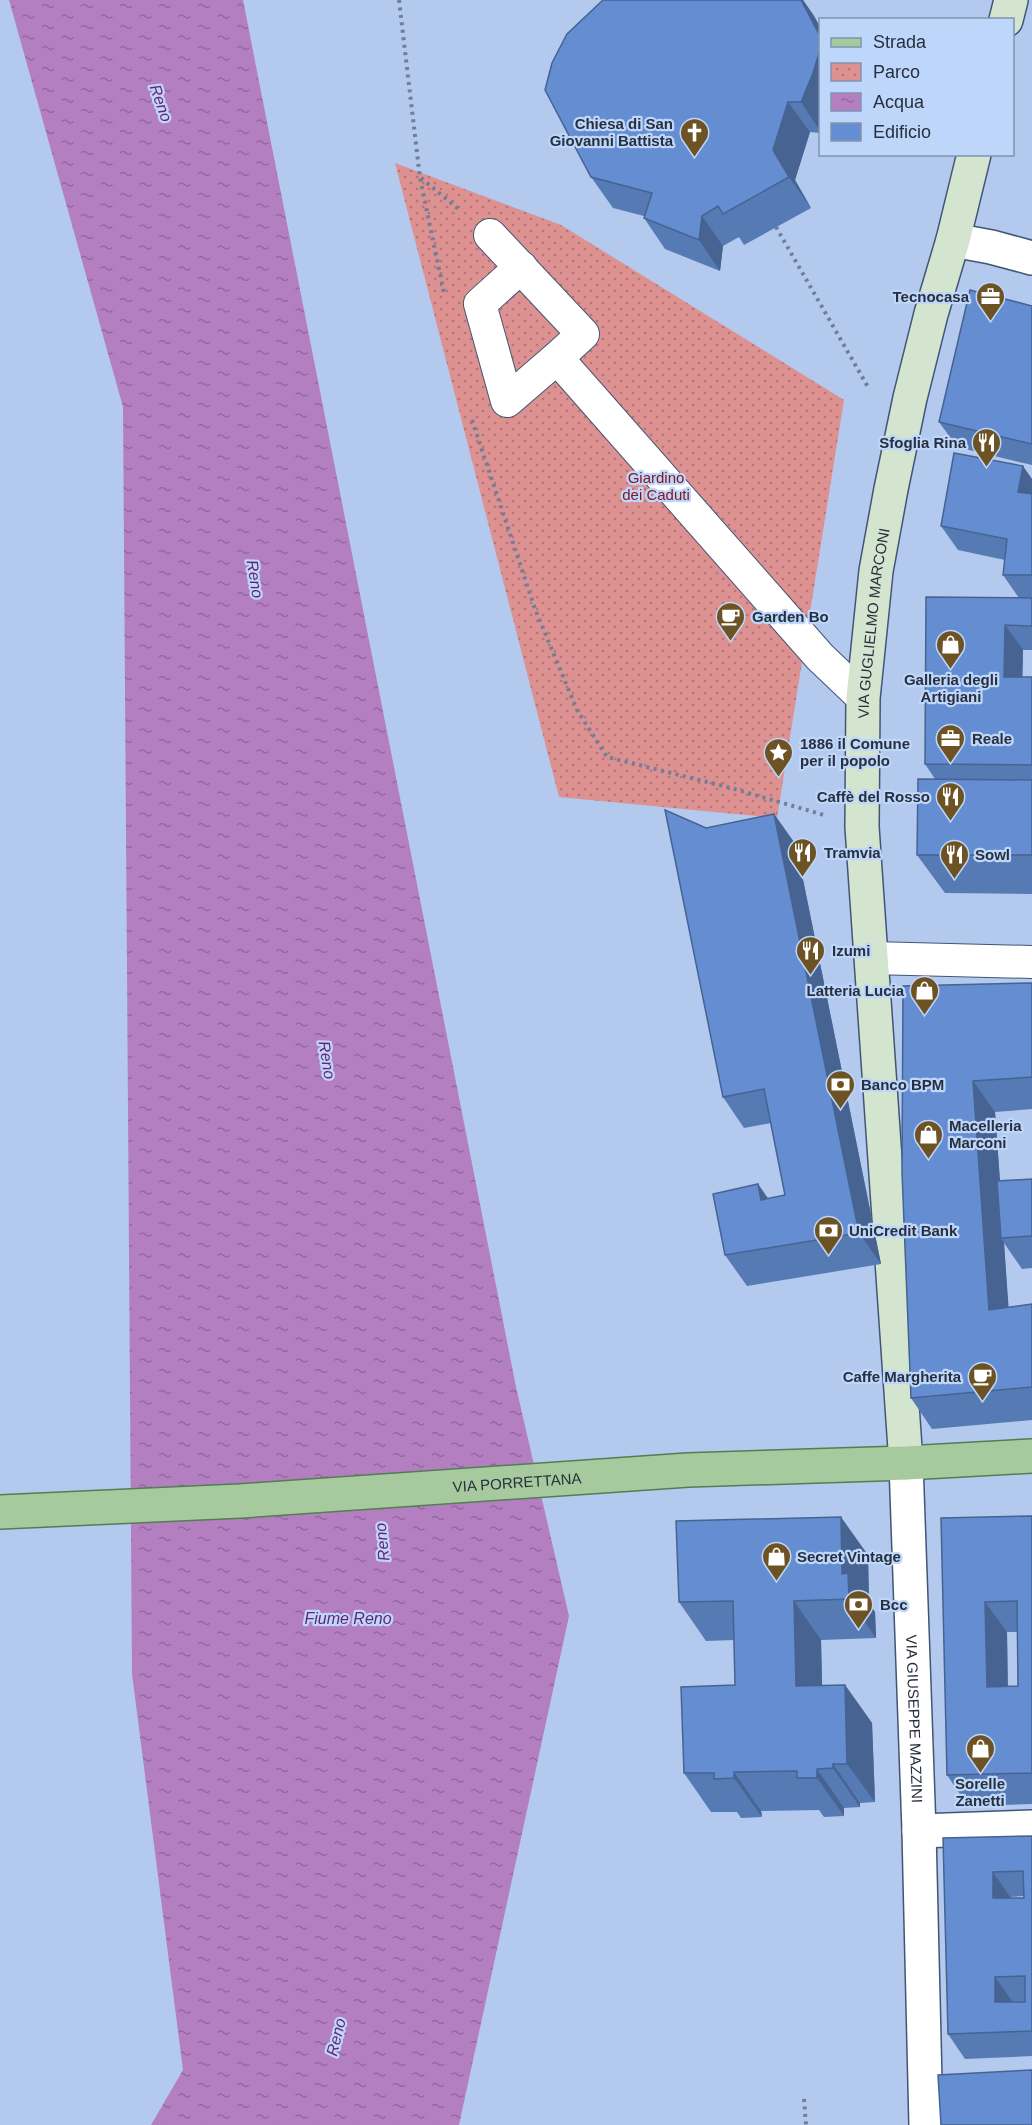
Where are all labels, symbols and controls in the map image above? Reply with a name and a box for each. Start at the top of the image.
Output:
legend [819,18,1014,156]
text: Strada [873,32,927,52]
text: Parco [873,62,920,82]
water label: Reno [147,82,175,124]
text: Acqua [873,92,925,112]
place label: Chiesa di San Giovanni Battista [550,115,674,149]
church icon: Chiesa di San Giovanni Battista [678,116,710,158]
text: Edificio [873,122,931,142]
office icon: Tecnocasa [974,280,1006,322]
place label: Tecnocasa [893,288,970,305]
restaurant icon: Sfoglia Rina [971,426,1003,468]
place label: Sfoglia Rina [879,434,967,451]
park label: Giardino dei Caduti [622,469,690,503]
street label: VIA GUGLIELMO MARCONI [854,526,892,719]
water label: Reno [244,559,266,599]
cafe icon: Garden Bo [715,600,747,642]
place label: Garden Bo [752,608,829,625]
shop icon: Galleria degli Artigiani [935,628,967,670]
place label: Galleria degli Artigiani [904,671,998,705]
office icon: Reale [935,722,967,764]
place label: Reale [972,730,1012,747]
place label: 1886 il Comune per il popolo [800,735,910,769]
place icon: 1886 il Comune per il popolo [763,736,795,778]
restaurant icon: Caffè del Rosso [935,780,967,822]
place label: Caffè del Rosso [817,788,930,805]
restaurant icon: Tramvia [787,836,819,878]
restaurant icon: Sowl [938,838,970,880]
place label: Tramvia [824,844,881,861]
place label: Sowl [975,846,1010,863]
restaurant icon: Izumi [795,934,827,976]
place label: Izumi [832,942,870,959]
shop icon: Latteria Lucia [909,974,941,1016]
place label: Latteria Lucia [806,982,905,999]
water label: Reno [316,1040,338,1080]
bank icon: Banco BPM [824,1068,856,1110]
place label: Banco BPM [861,1076,944,1093]
place label: Macelleria Marconi [949,1117,1022,1151]
shop icon: Macelleria Marconi [912,1118,944,1160]
bank icon: UniCredit Bank [812,1214,844,1256]
place label: UniCredit Bank [849,1222,958,1239]
cafe icon: Caffe Margherita [966,1360,998,1402]
place label: Caffe Margherita [843,1368,962,1385]
street label: VIA PORRETTANA [452,1469,582,1495]
water label: Reno [372,1522,392,1562]
shop icon: Secret Vintage [760,1540,792,1582]
place label: Secret Vintage [797,1548,901,1565]
bank icon: Bcc [843,1588,875,1630]
place label: Bcc [880,1596,908,1613]
water label: Fiume Reno [304,1610,392,1627]
street label: VIA GIUSEPPE MAZZINI [904,1634,927,1803]
shop icon: Sorelle Zanetti [964,1732,996,1774]
place label: Sorelle Zanetti [955,1775,1005,1809]
water label: Reno [323,2016,349,2058]

